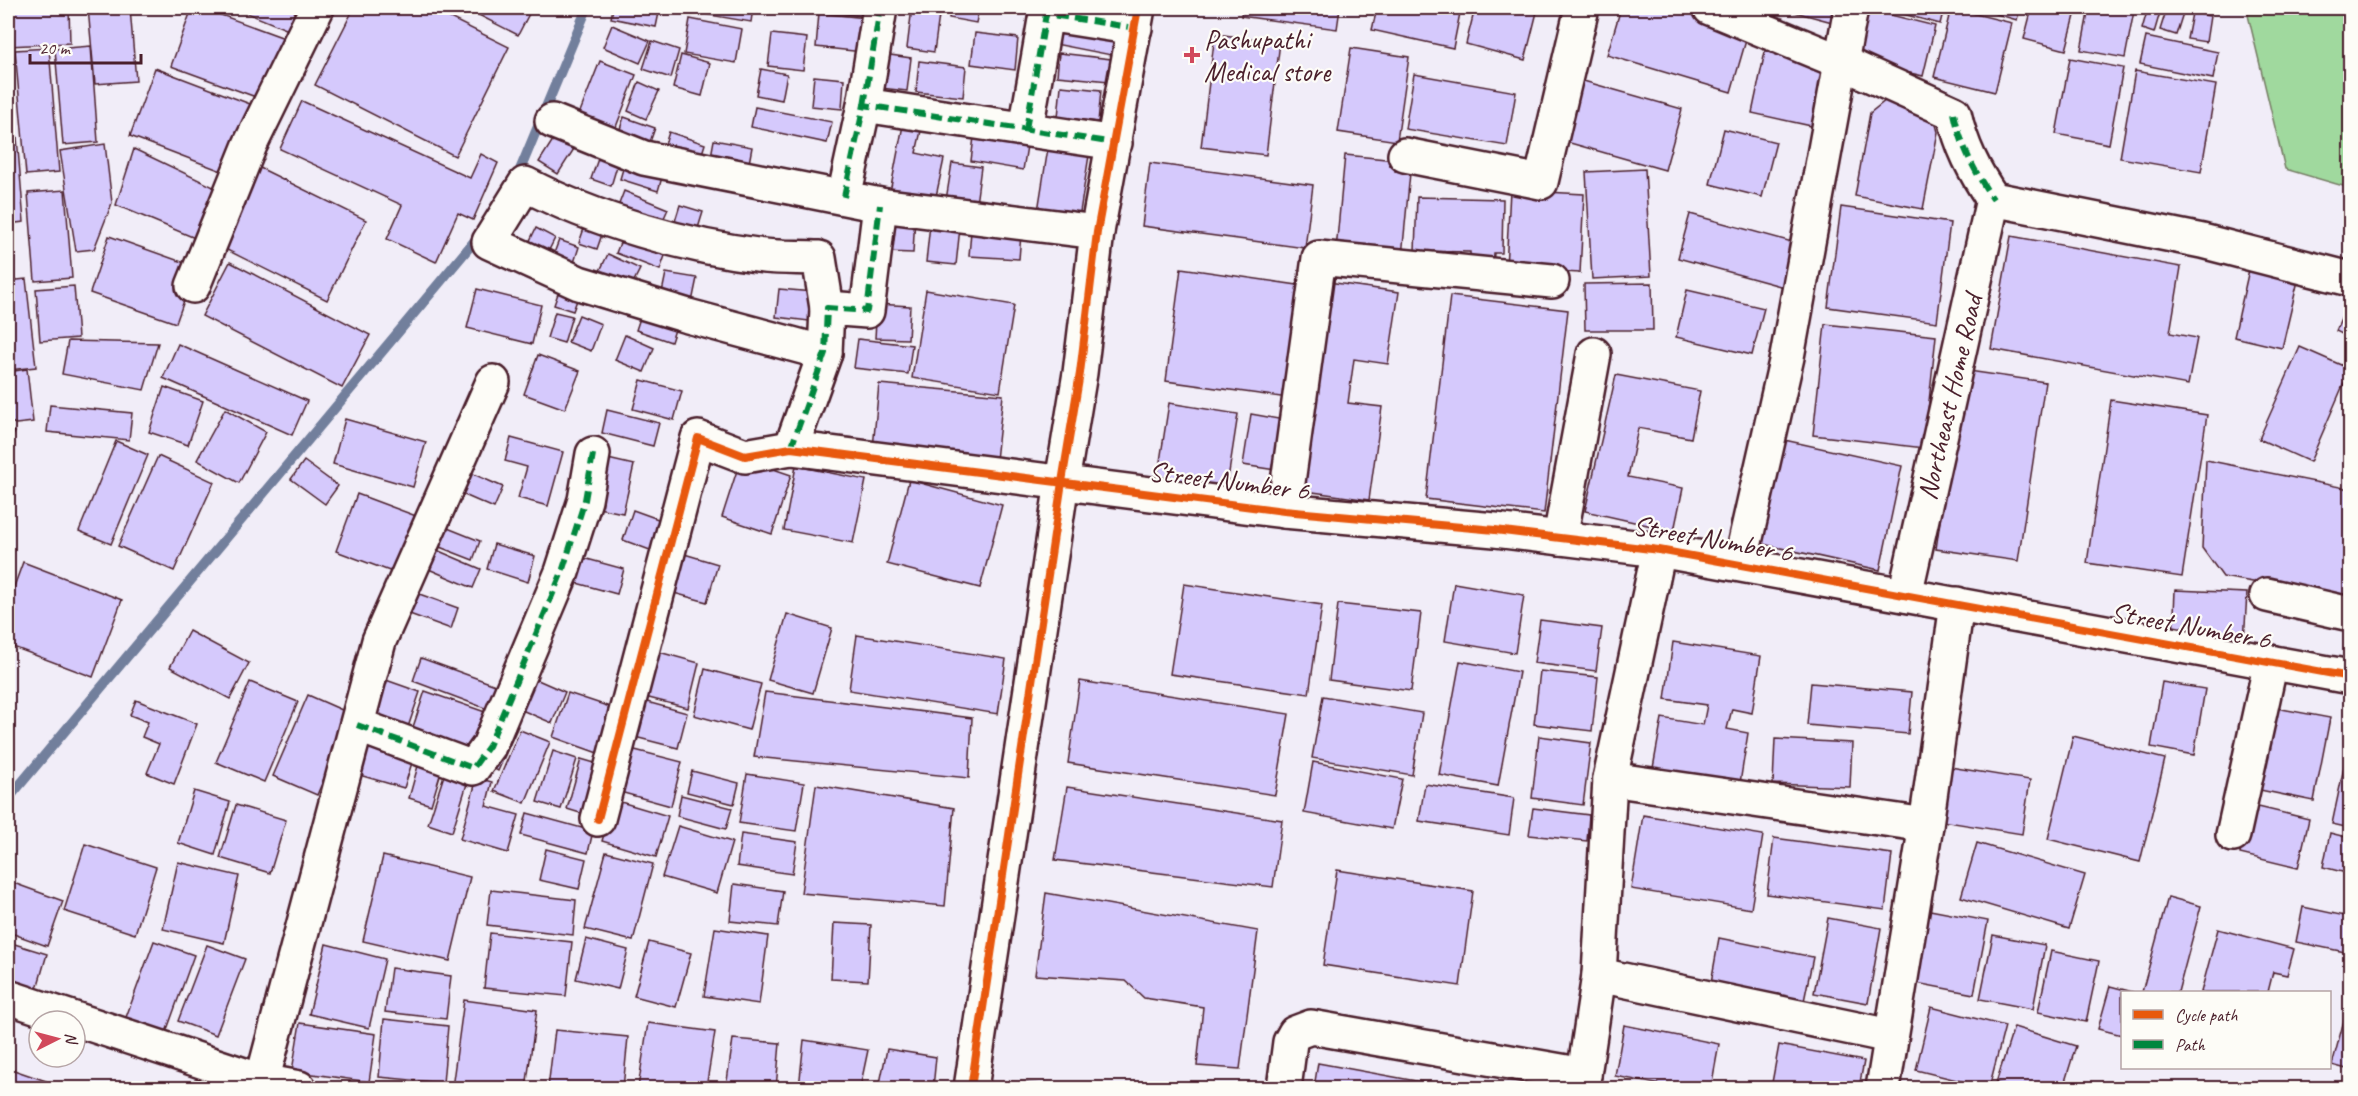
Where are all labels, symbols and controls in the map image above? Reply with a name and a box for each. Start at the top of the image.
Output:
place label: Pashupathi Medical store [1204,22,1332,89]
scale bar [30,27,141,65]
text: 20 m [39,37,72,59]
marker: Pashupathi Medical store [1185,48,1199,62]
street label: Northeast Home Road [1909,287,1991,503]
street label: Street Number 6 [1147,453,1313,508]
street label: Street Number 6 [1630,507,1797,570]
street label: Street Number 6 [2108,594,2275,657]
legend [2121,991,2331,1069]
text: Cycle path [2175,1004,2238,1026]
north arrow [27,1009,87,1069]
text: N [60,1032,82,1047]
text: Path [2175,1034,2205,1056]

